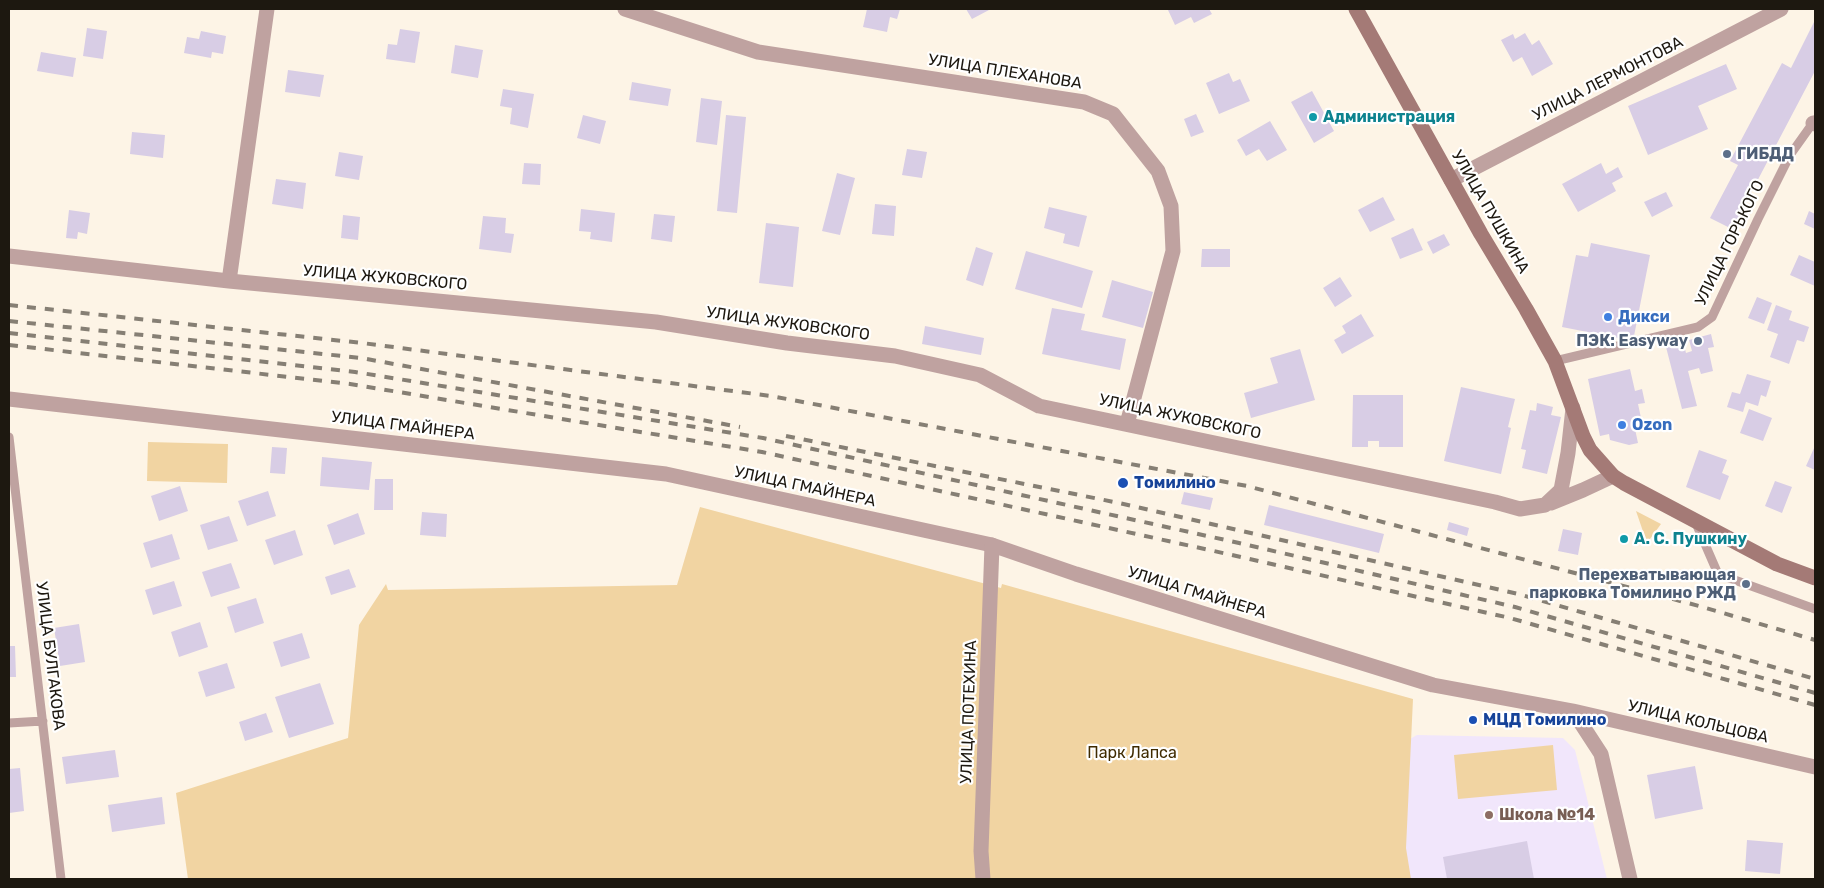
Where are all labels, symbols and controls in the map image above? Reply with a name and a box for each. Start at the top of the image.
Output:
street label: УЛИЦА ЛЕРМОНТОВА [1530,33,1686,125]
street label: УЛИЦА ПЛЕХАНОВА [927,50,1083,94]
place label: Администрация [1323,107,1455,127]
marker: Администрация [1307,111,1319,123]
place label: ГИБДД [1737,144,1794,164]
street label: УЛИЦА ПУШКИНА [1447,147,1533,277]
marker: ГИБДД [1721,148,1733,160]
street label: УЛИЦА ГОРЬКОГО [1691,177,1769,309]
street label: УЛИЦА ЖУКОВСКОГО [302,261,468,295]
street label: УЛИЦА ЖУКОВСКОГО [705,303,871,345]
place label: Дикси [1618,307,1670,327]
marker: Дикси [1602,311,1614,323]
place label: ПЭК: Easyway [1576,331,1688,351]
marker: ПЭК: Easyway [1692,335,1704,347]
street label: УЛИЦА ЖУКОВСКОГО [1097,390,1263,444]
street label: УЛИЦА ГМАЙНЕРА [330,408,476,444]
place label: Ozon [1632,415,1672,435]
marker: Ozon [1616,419,1628,431]
street label: УЛИЦА ГМАЙНЕРА [732,463,878,511]
place label: Томилино [1134,473,1216,493]
marker: Томилино [1116,476,1130,490]
place label: А. С. Пушкину [1634,529,1747,549]
marker: А. С. Пушкину [1618,533,1630,545]
street label: УЛИЦА ГМАЙНЕРА [1125,563,1269,623]
place label: Перехватывающая парковка Томилино РЖД [1529,565,1736,603]
marker: Перехватывающая парковка Томилино РЖД [1740,578,1752,590]
street label: УЛИЦА БУЛГАКОВА [31,580,69,732]
street label: УЛИЦА ПОТЕХИНА [957,640,981,784]
street label: УЛИЦА КОЛЬЦОВА [1626,696,1770,748]
place label: МЦД Томилино [1483,710,1606,730]
marker: МЦД Томилино [1467,714,1479,726]
park label: Парк Лапса [1087,743,1177,763]
place label: Школа №14 [1499,805,1595,825]
marker: Школа №14 [1483,809,1495,821]

